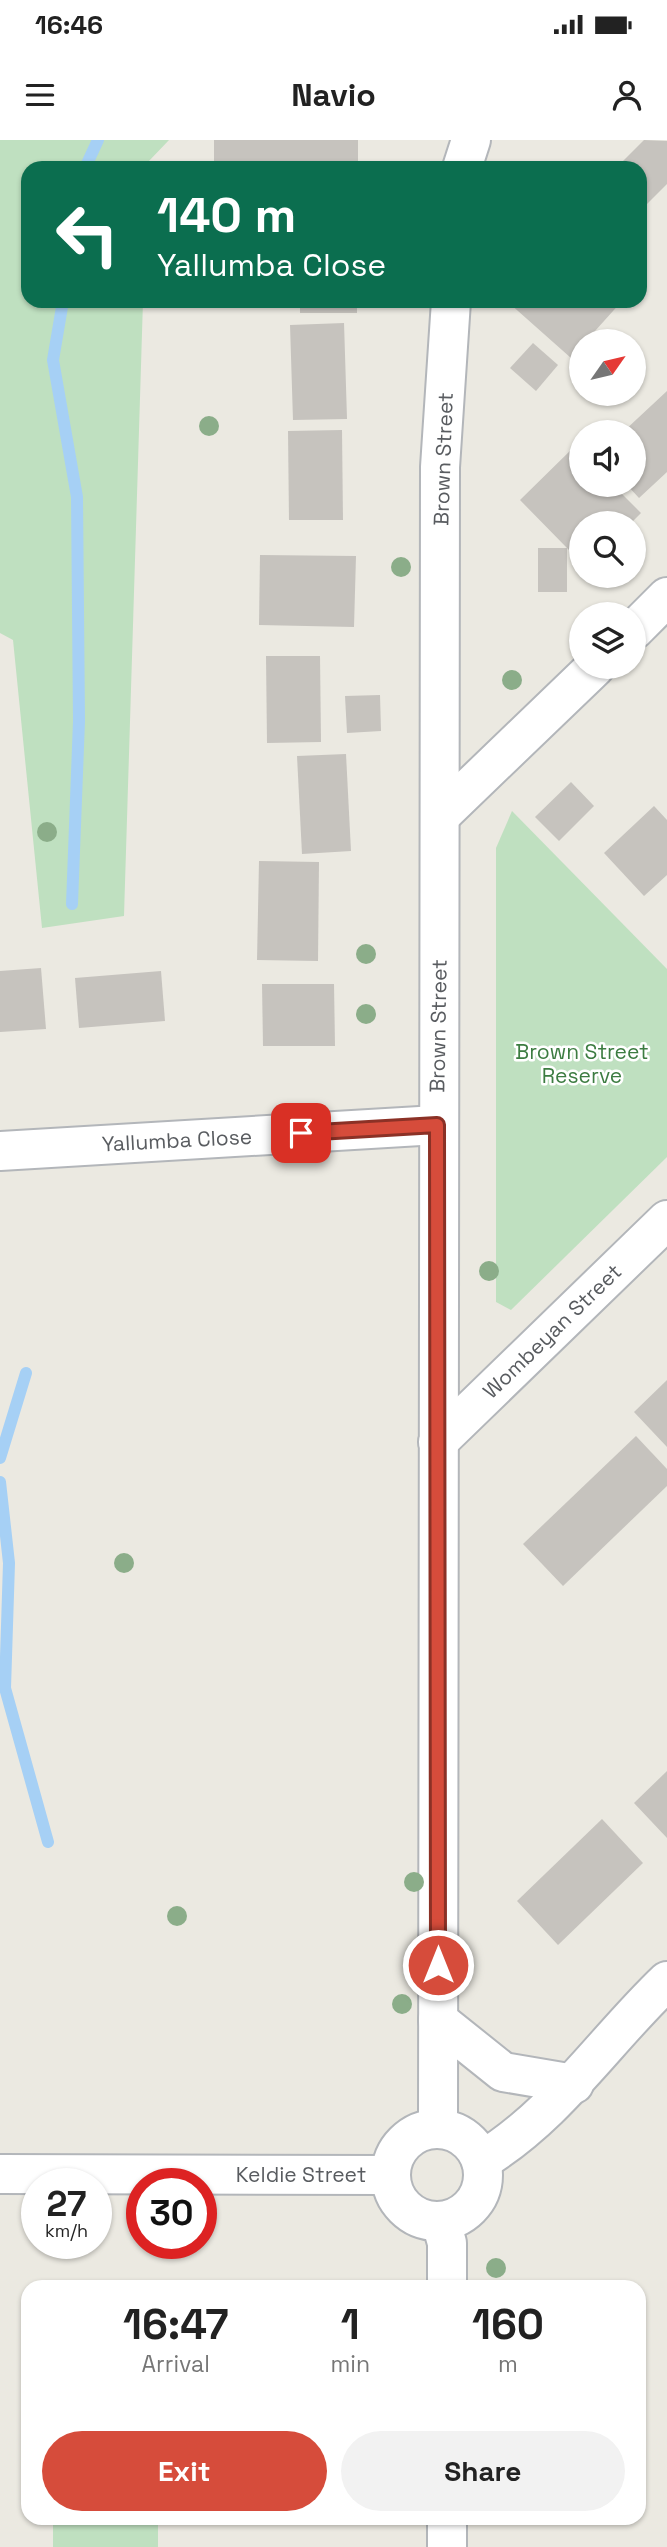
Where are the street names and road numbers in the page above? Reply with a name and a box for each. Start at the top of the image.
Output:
street label: Brown Street [427,392,459,526]
street label: Brown Street [423,959,453,1093]
street label: Yallumba Close [101,1123,253,1157]
street label: Wombeyan Street [477,1258,627,1404]
street label: Keldie Street [236,2161,366,2188]

